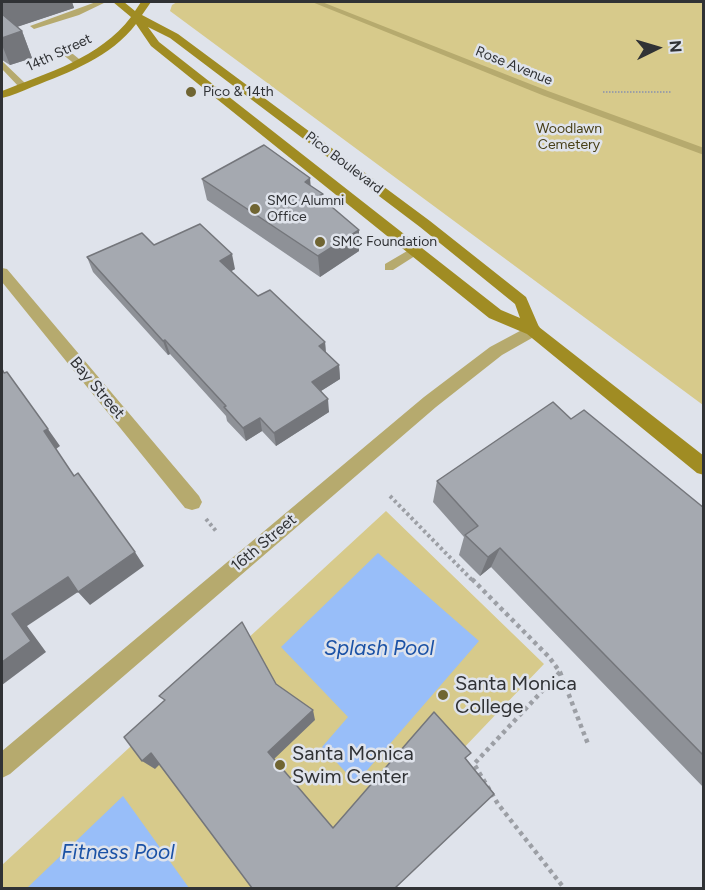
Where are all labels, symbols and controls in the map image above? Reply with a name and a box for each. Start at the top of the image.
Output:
north arrow [627,18,687,78]
street label: 14th Street [24,31,94,75]
text: N [665,39,685,53]
street label: Rose Avenue [473,43,555,89]
place label: Pico & 14th [203,84,274,100]
marker: Pico & 14th [184,85,198,99]
park label: Woodlawn Cemetery [536,121,602,154]
street label: Pico Boulevard [302,128,386,198]
place label: SMC Alumni Office [267,193,344,226]
marker: SMC Alumni Office [248,202,262,216]
place label: SMC Foundation [332,234,437,250]
marker: SMC Foundation [313,235,327,249]
street label: Bay Street [66,353,128,423]
street label: 16th Street [227,510,301,576]
water label: Splash Pool [324,636,434,662]
place label: Santa Monica College [455,672,577,719]
marker: Santa Monica College [436,688,450,702]
place label: Santa Monica Swim Center [292,742,414,789]
marker: Santa Monica Swim Center [273,758,287,772]
water label: Fitness Pool [61,840,175,866]

